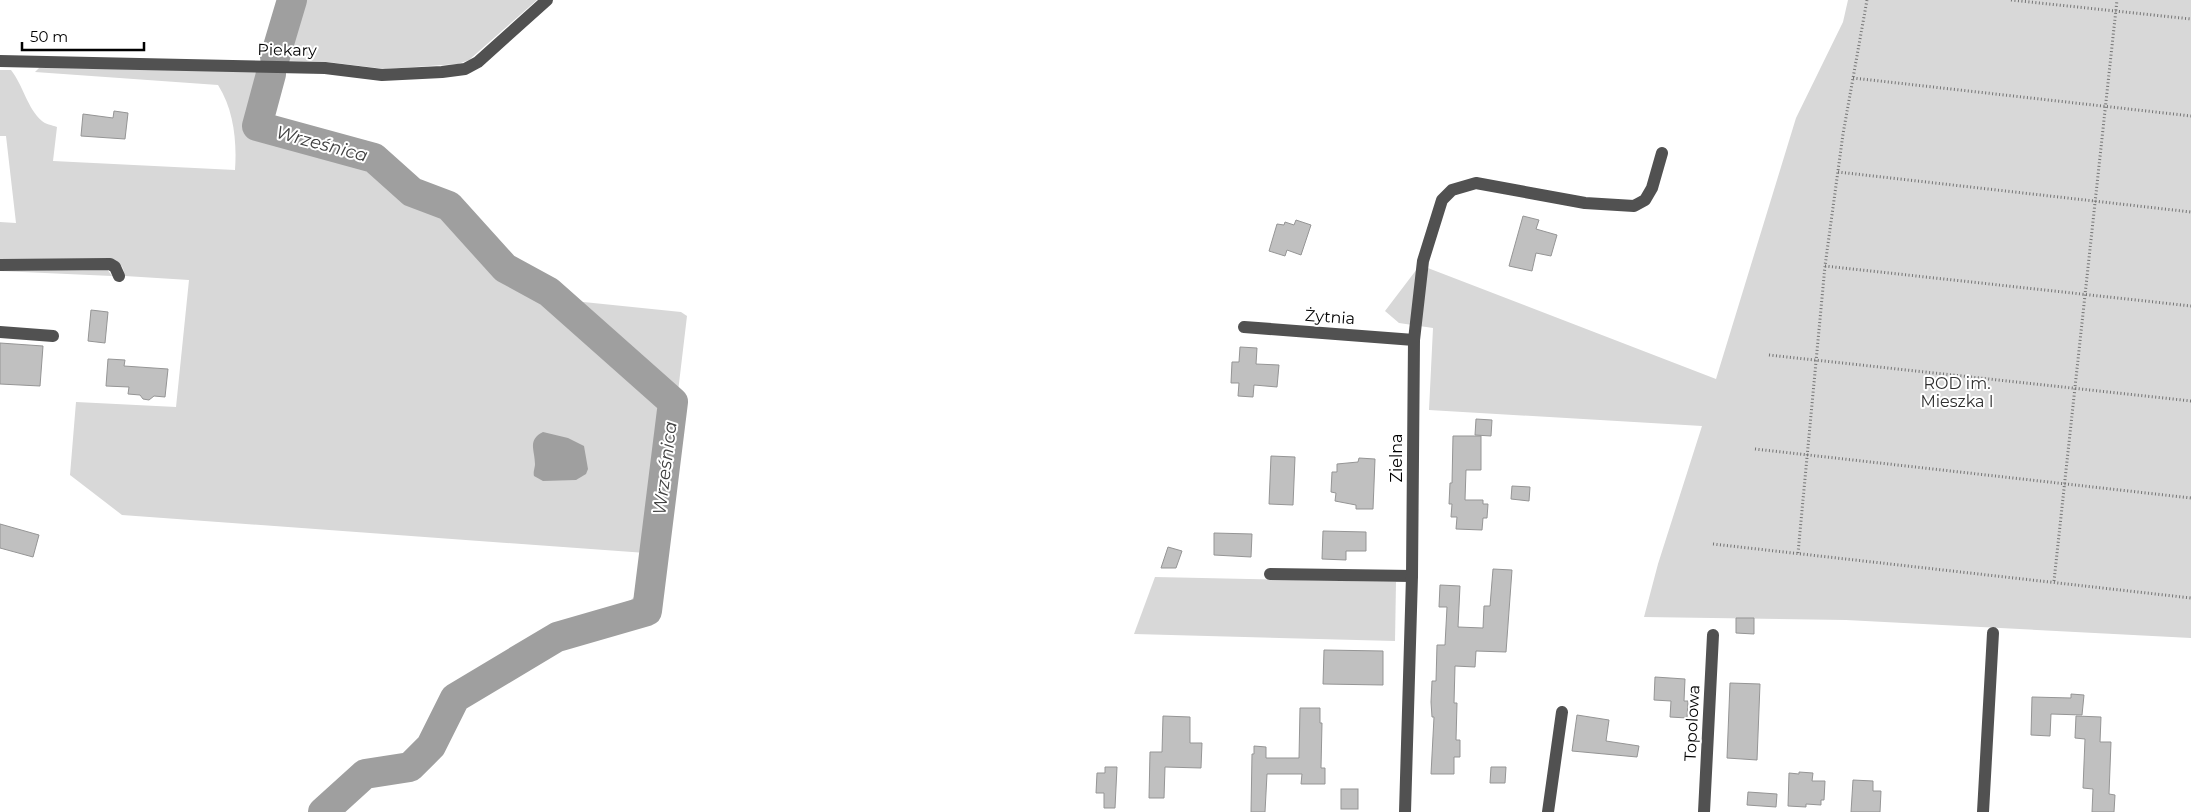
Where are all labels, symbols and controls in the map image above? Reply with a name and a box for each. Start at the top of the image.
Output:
scale bar [22,20,145,52]
text: 50 m [30,27,68,46]
street label: Piekary [257,40,317,60]
water label: Wrześnica [274,121,370,167]
street label: Żytnia [1304,306,1356,328]
park label: ROD im. Mieszka I [1920,374,1994,411]
water label: Wrześnica [648,420,682,516]
street label: Zielna [1387,434,1406,482]
street label: Topolowa [1681,684,1703,762]

